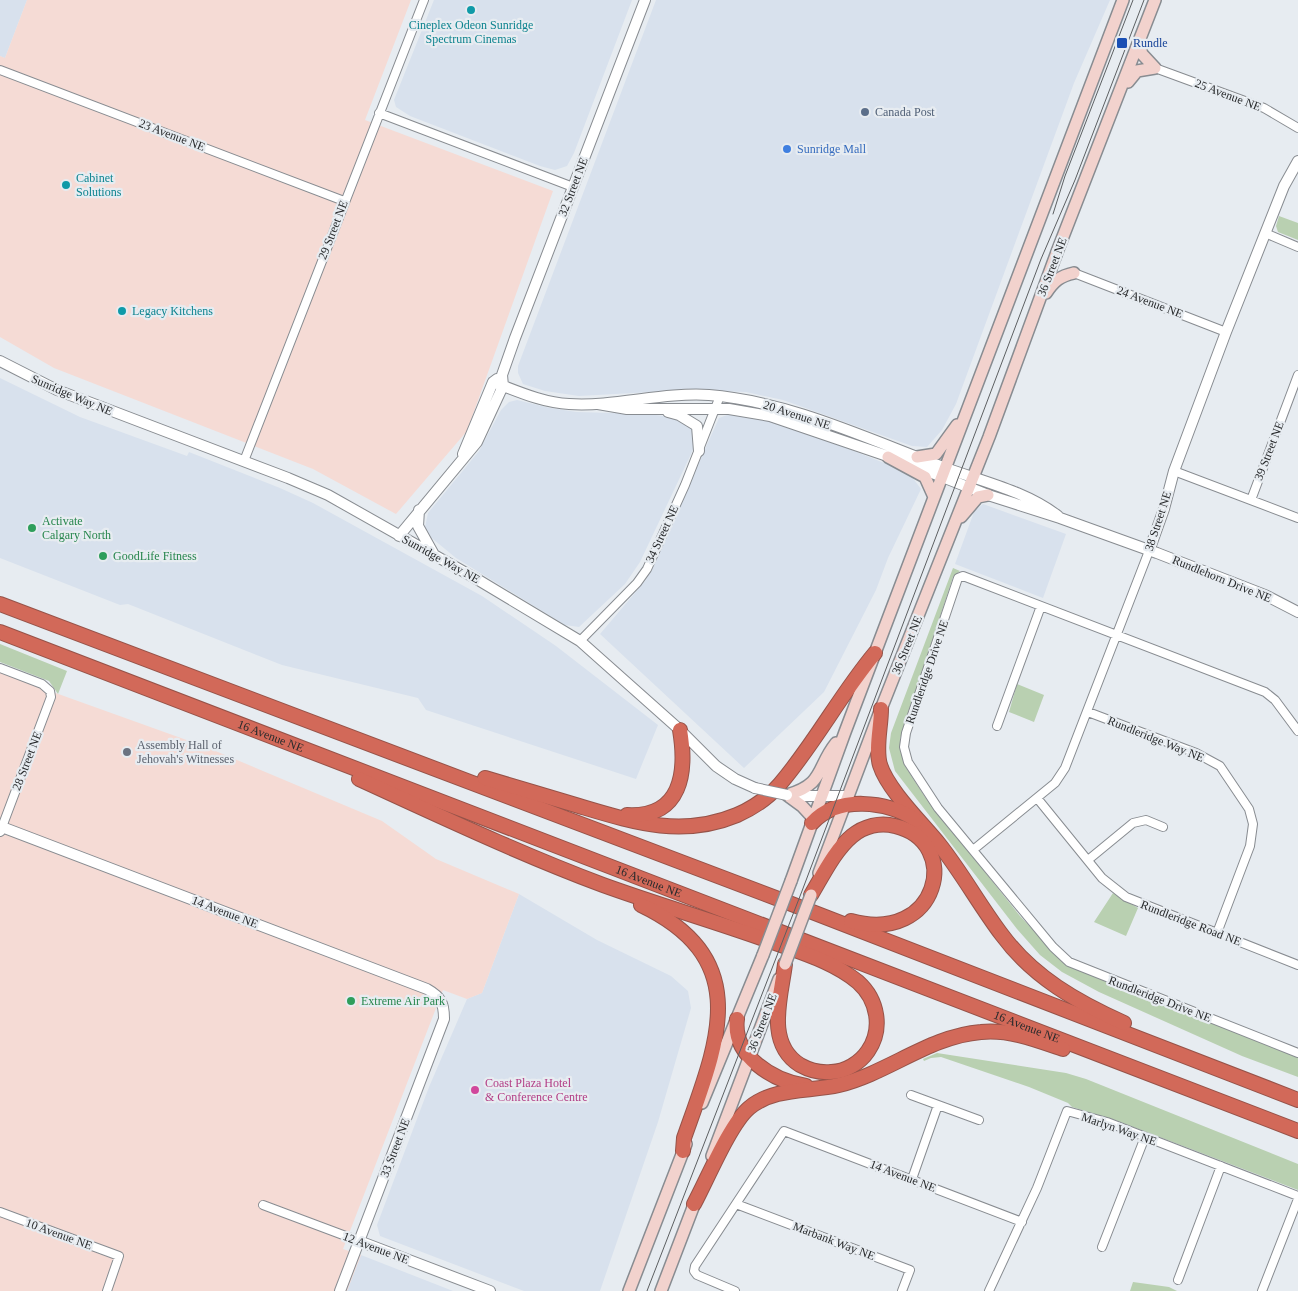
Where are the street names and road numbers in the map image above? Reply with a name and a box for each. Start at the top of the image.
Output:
street label: 25 Avenue NE [1193,76,1263,114]
street label: 23 Avenue NE [137,116,207,154]
street label: 32 Street NE [555,156,591,218]
street label: 29 Street NE [315,199,351,261]
street label: 36 Street NE [1034,236,1070,298]
street label: 24 Avenue NE [1115,283,1185,321]
street label: Sunridge Way NE [29,372,115,418]
street label: 20 Avenue NE [762,398,832,432]
street label: 39 Street NE [1251,420,1287,482]
street label: 38 Street NE [1142,489,1174,553]
street label: 34 Street NE [643,503,681,565]
street label: Sunridge Way NE [400,532,482,586]
street label: Rundlehorn Drive NE [1170,553,1274,605]
street label: 36 Street NE [889,614,925,676]
street label: Rundleridge Drive NE [903,618,951,726]
street label: Rundleridge Way NE [1106,713,1206,765]
street label: 16 Avenue NE [236,717,306,755]
street label: 28 Street NE [9,730,45,792]
street label: 16 Avenue NE [614,862,684,900]
street label: 14 Avenue NE [190,893,260,931]
street label: Rundleridge Road NE [1139,897,1243,949]
street label: Rundleridge Drive NE [1107,973,1213,1025]
street label: 36 Street NE [744,992,780,1054]
street label: 16 Avenue NE [992,1008,1062,1046]
street label: Marlyn Way NE [1079,1110,1159,1148]
street label: 33 Street NE [377,1117,413,1179]
street label: 14 Avenue NE [868,1157,938,1195]
street label: 10 Avenue NE [24,1215,94,1253]
street label: Marbank Way NE [791,1219,877,1263]
street label: 12 Avenue NE [341,1229,411,1267]

